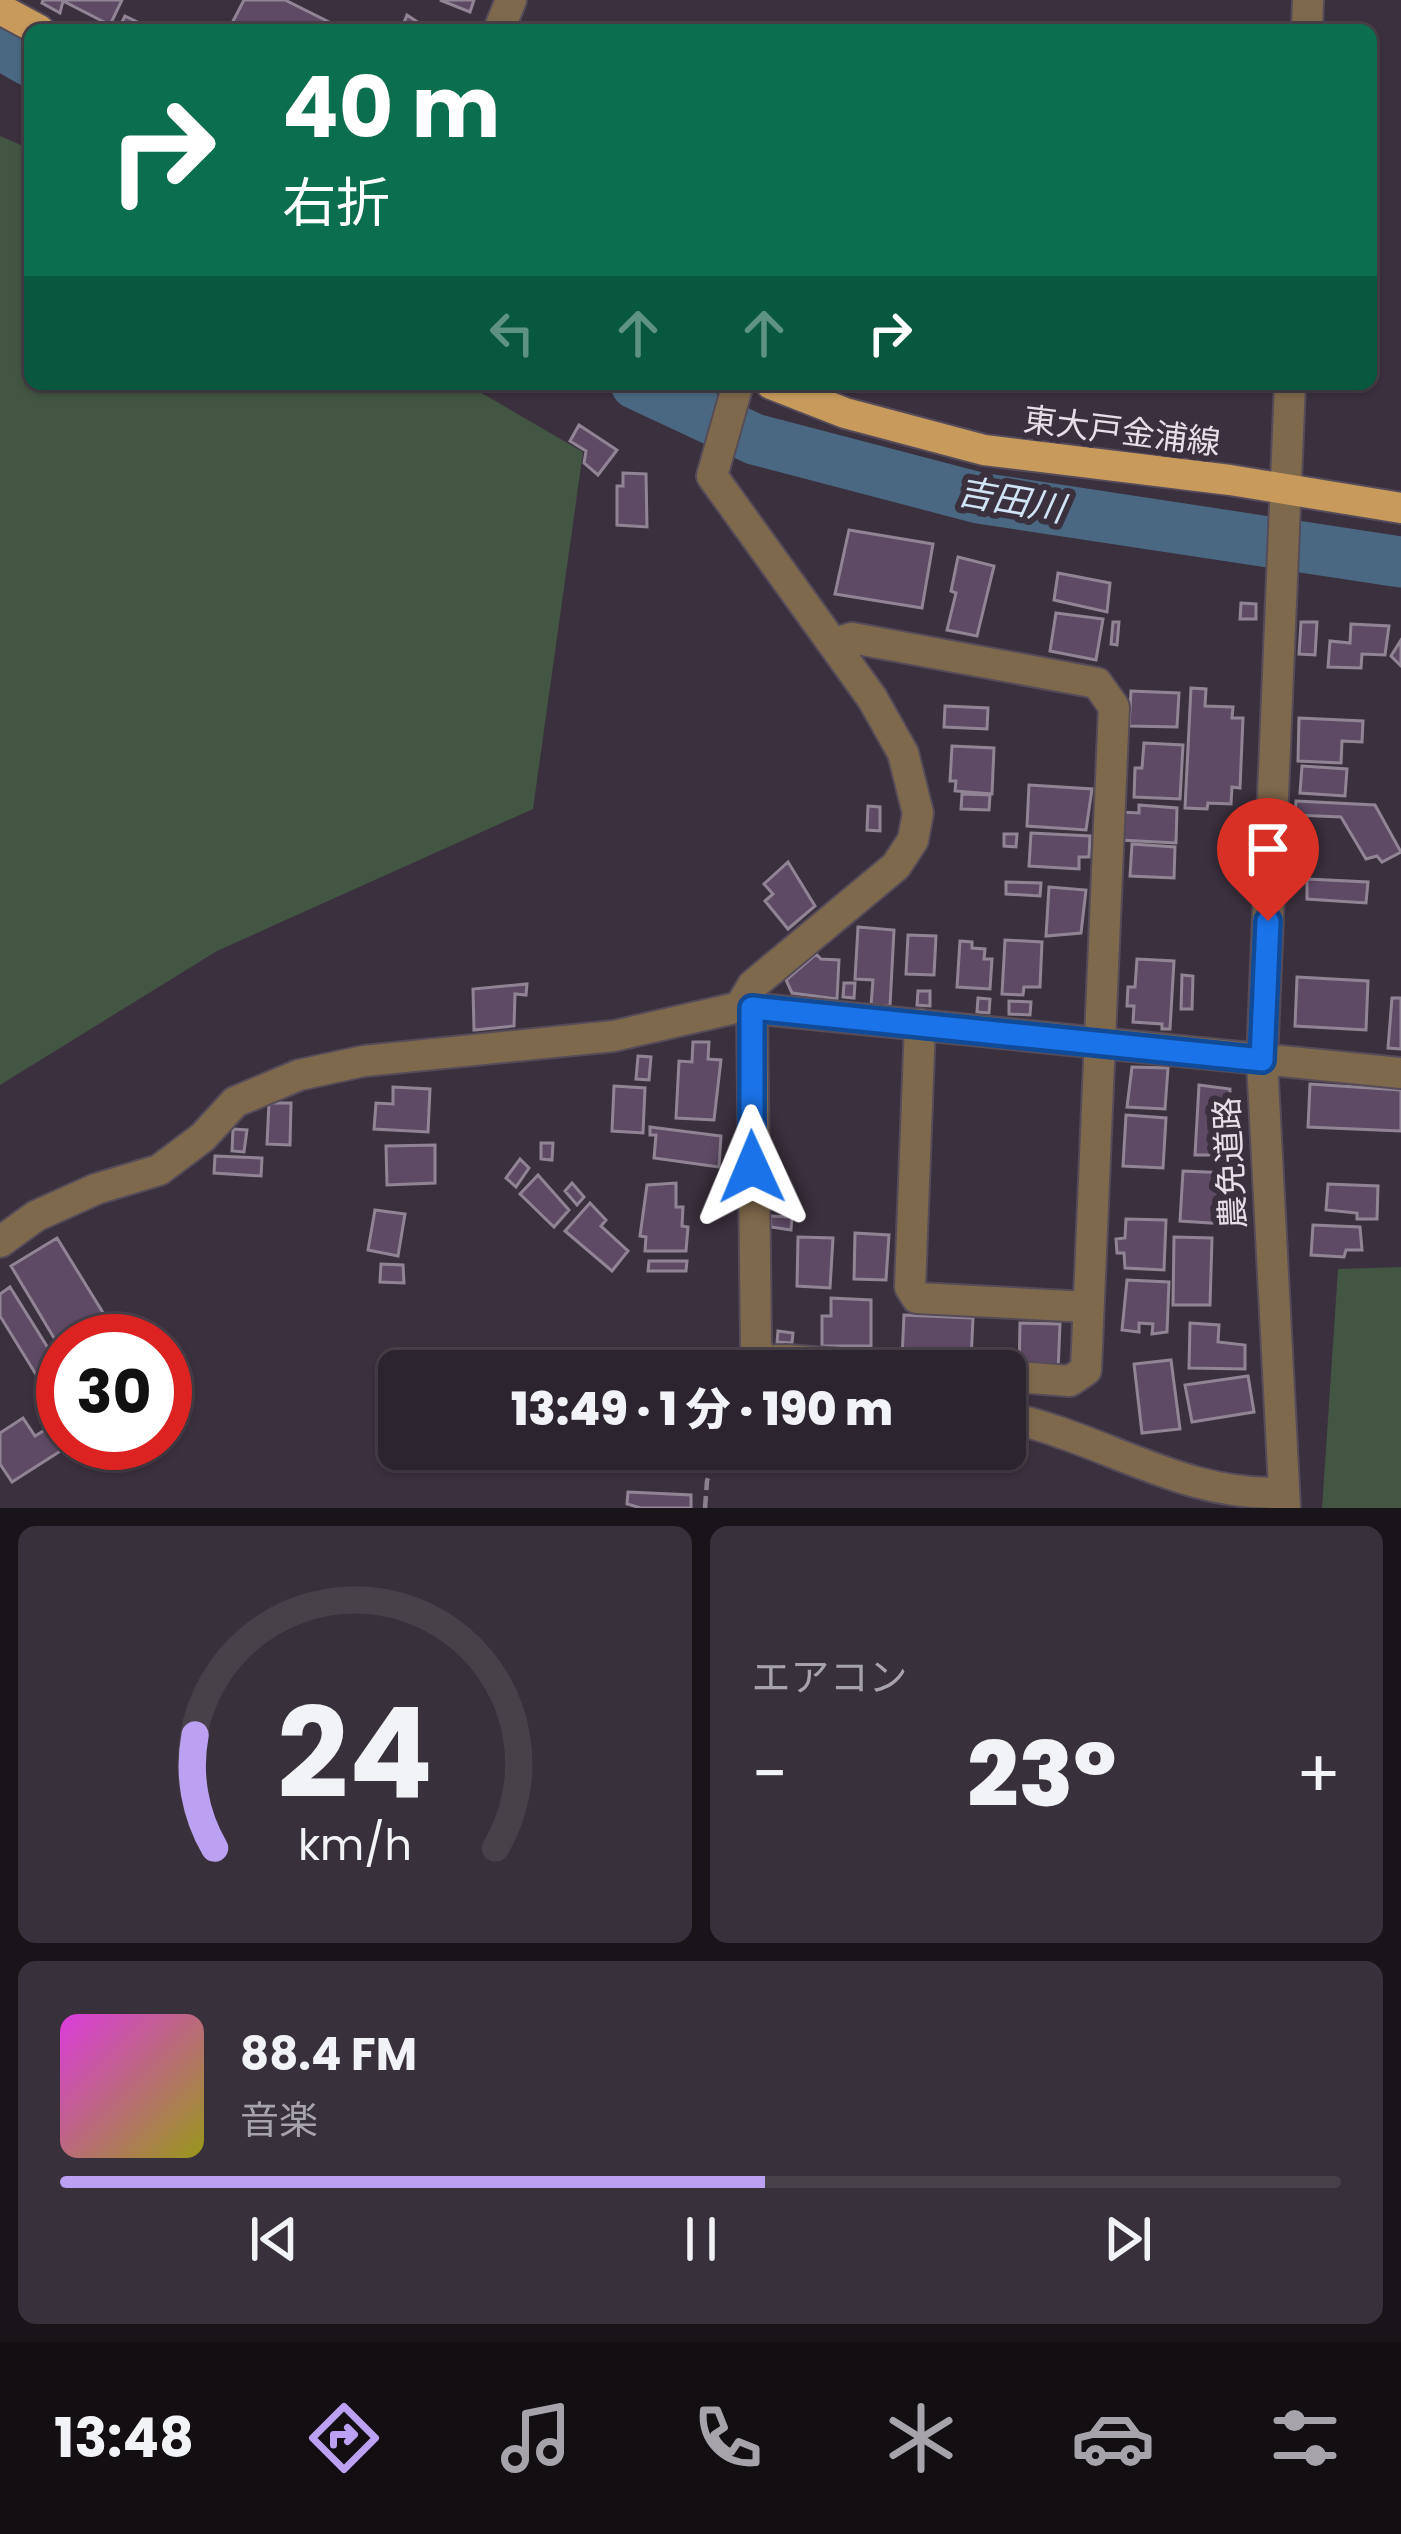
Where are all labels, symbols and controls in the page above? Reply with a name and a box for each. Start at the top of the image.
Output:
text: 40 m [282,49,500,166]
icon: right [84,72,240,228]
text: 右折 [282,165,390,241]
icon: left [479,300,545,366]
icon: ahead [605,300,671,366]
icon: ahead [731,300,797,366]
icon: right [857,300,923,366]
street label: 東大戸金浦線 [1021,396,1223,466]
water label: 吉田川 [953,466,1073,535]
pin [1217,798,1319,921]
icon: arrive [1235,816,1301,882]
street label: 農免道路 [1203,1096,1257,1230]
position arrow [689,1104,815,1230]
speed limit sign: 30 [36,1314,192,1470]
text: 13:49 · 1 分 · 190 m [511,1378,893,1441]
text: エアコン [752,1650,908,1705]
text: 24 [277,1666,433,1841]
text: 23° [967,1711,1117,1838]
text: − [752,1728,788,1820]
text: + [1296,1728,1341,1820]
text: km/h [298,1814,412,1874]
text: 88.4 FM [240,2023,417,2086]
text: 音楽 [240,2093,318,2148]
icon: previous [241,2206,307,2272]
icon: pause [668,2206,734,2272]
icon: next [1095,2206,1161,2272]
icon: directions [302,2396,386,2480]
icon: music [494,2396,578,2480]
icon: phone [686,2396,770,2480]
icon: climate [879,2396,963,2480]
icon: car [1071,2396,1155,2480]
icon: filters [1263,2396,1347,2480]
text: 13:48 [54,2400,194,2476]

